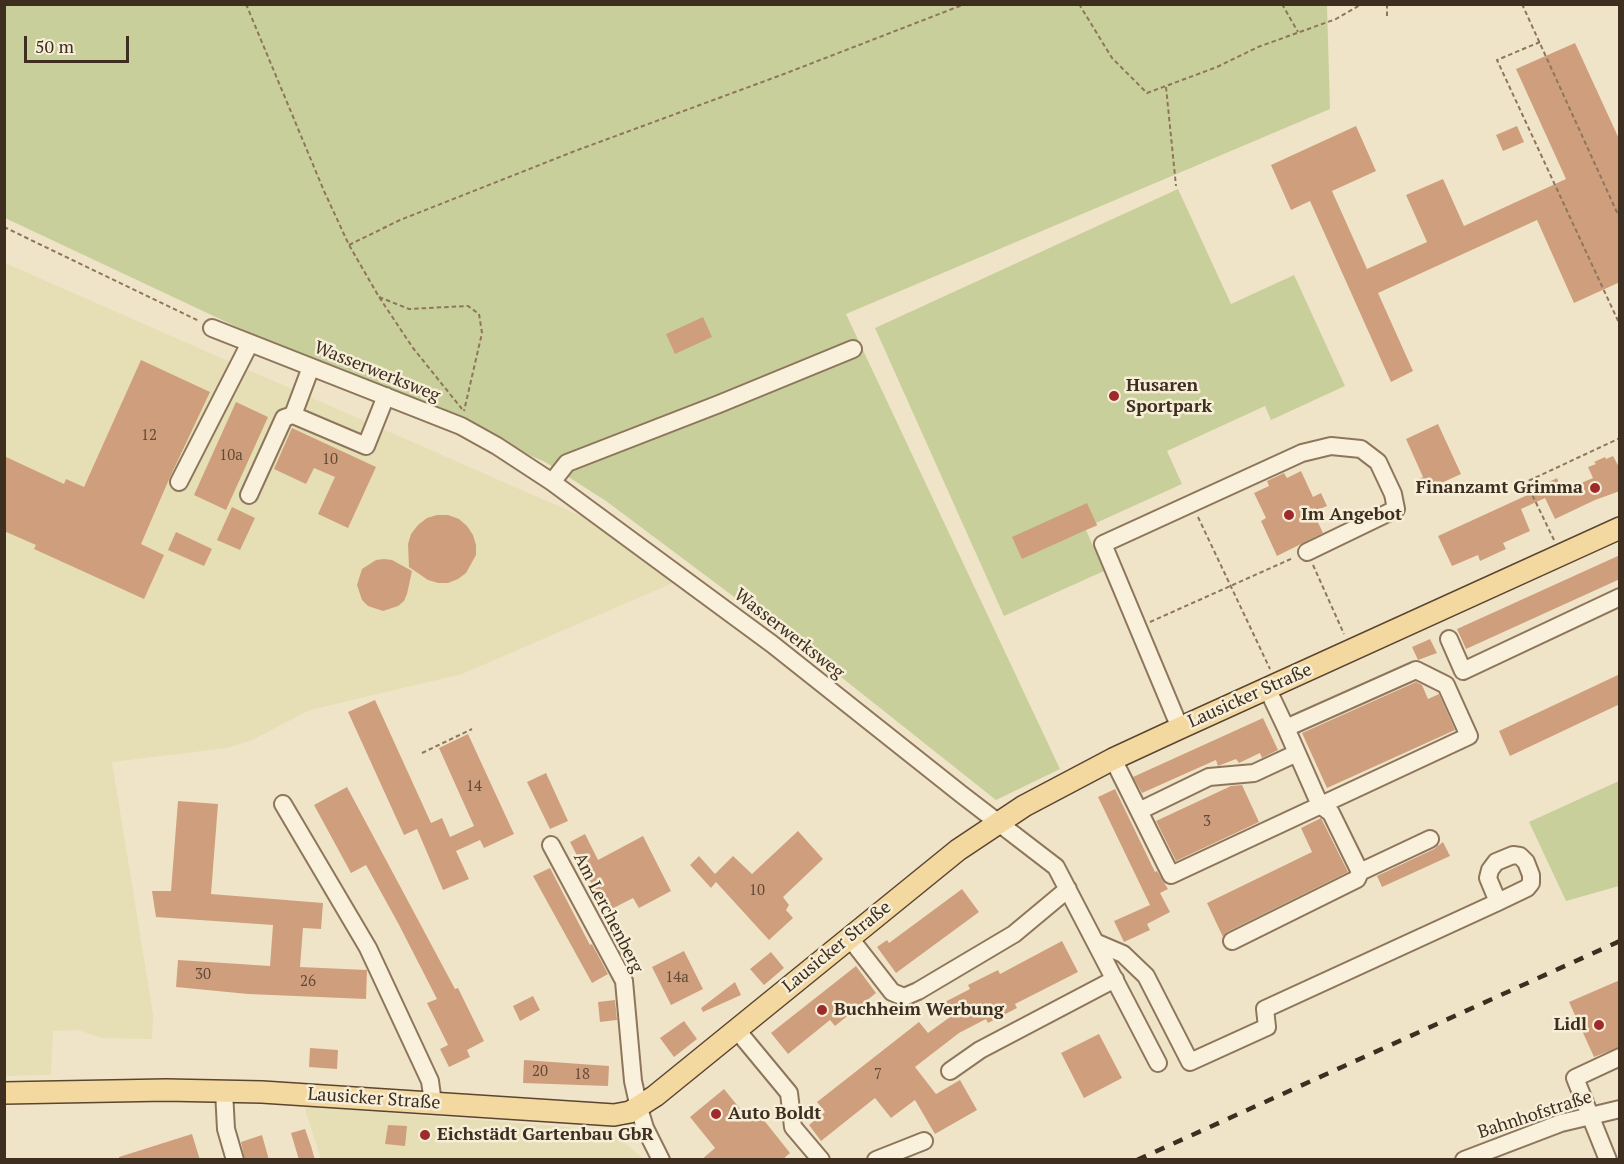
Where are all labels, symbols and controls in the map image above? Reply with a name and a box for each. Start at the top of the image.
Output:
scale bar [27,24,132,62]
text: 50 m [35,34,74,58]
street label: Wasserwerksweg [311,337,443,407]
place label: Husaren Sportpark [1126,375,1212,418]
marker: Husaren Sportpark [1107,389,1121,403]
house number: 12 [141,427,157,445]
house number: 10a [219,447,243,465]
house number: 10 [322,451,338,469]
place label: Finanzamt Grimma [1416,477,1583,499]
marker: Finanzamt Grimma [1588,481,1602,495]
place label: Im Angebot [1301,504,1402,526]
marker: Im Angebot [1282,508,1296,522]
street label: Wasserwerksweg [730,584,848,684]
street label: Lausicker Straße [1185,659,1315,733]
house number: 14 [466,778,482,796]
house number: 3 [1203,813,1211,831]
street label: Am Lerchenberg [568,849,648,977]
house number: 10 [749,882,765,900]
street label: Lausicker Straße [778,897,896,997]
house number: 30 [195,966,211,984]
house number: 14a [665,969,689,987]
house number: 26 [300,973,316,991]
place label: Buchheim Werbung [834,999,1004,1021]
marker: Buchheim Werbung [815,1003,829,1017]
place label: Lidl [1554,1014,1587,1036]
marker: Lidl [1592,1018,1606,1032]
house number: 20 [532,1063,548,1081]
house number: 18 [574,1066,590,1084]
house number: 7 [874,1066,882,1084]
street label: Lausicker Straße [307,1084,441,1114]
street label: Bahnhofstraße [1475,1086,1595,1144]
place label: Auto Boldt [728,1103,821,1125]
marker: Auto Boldt [709,1107,723,1121]
place label: Eichstädt Gartenbau GbR [437,1124,654,1146]
marker: Eichstädt Gartenbau GbR [418,1128,432,1142]

